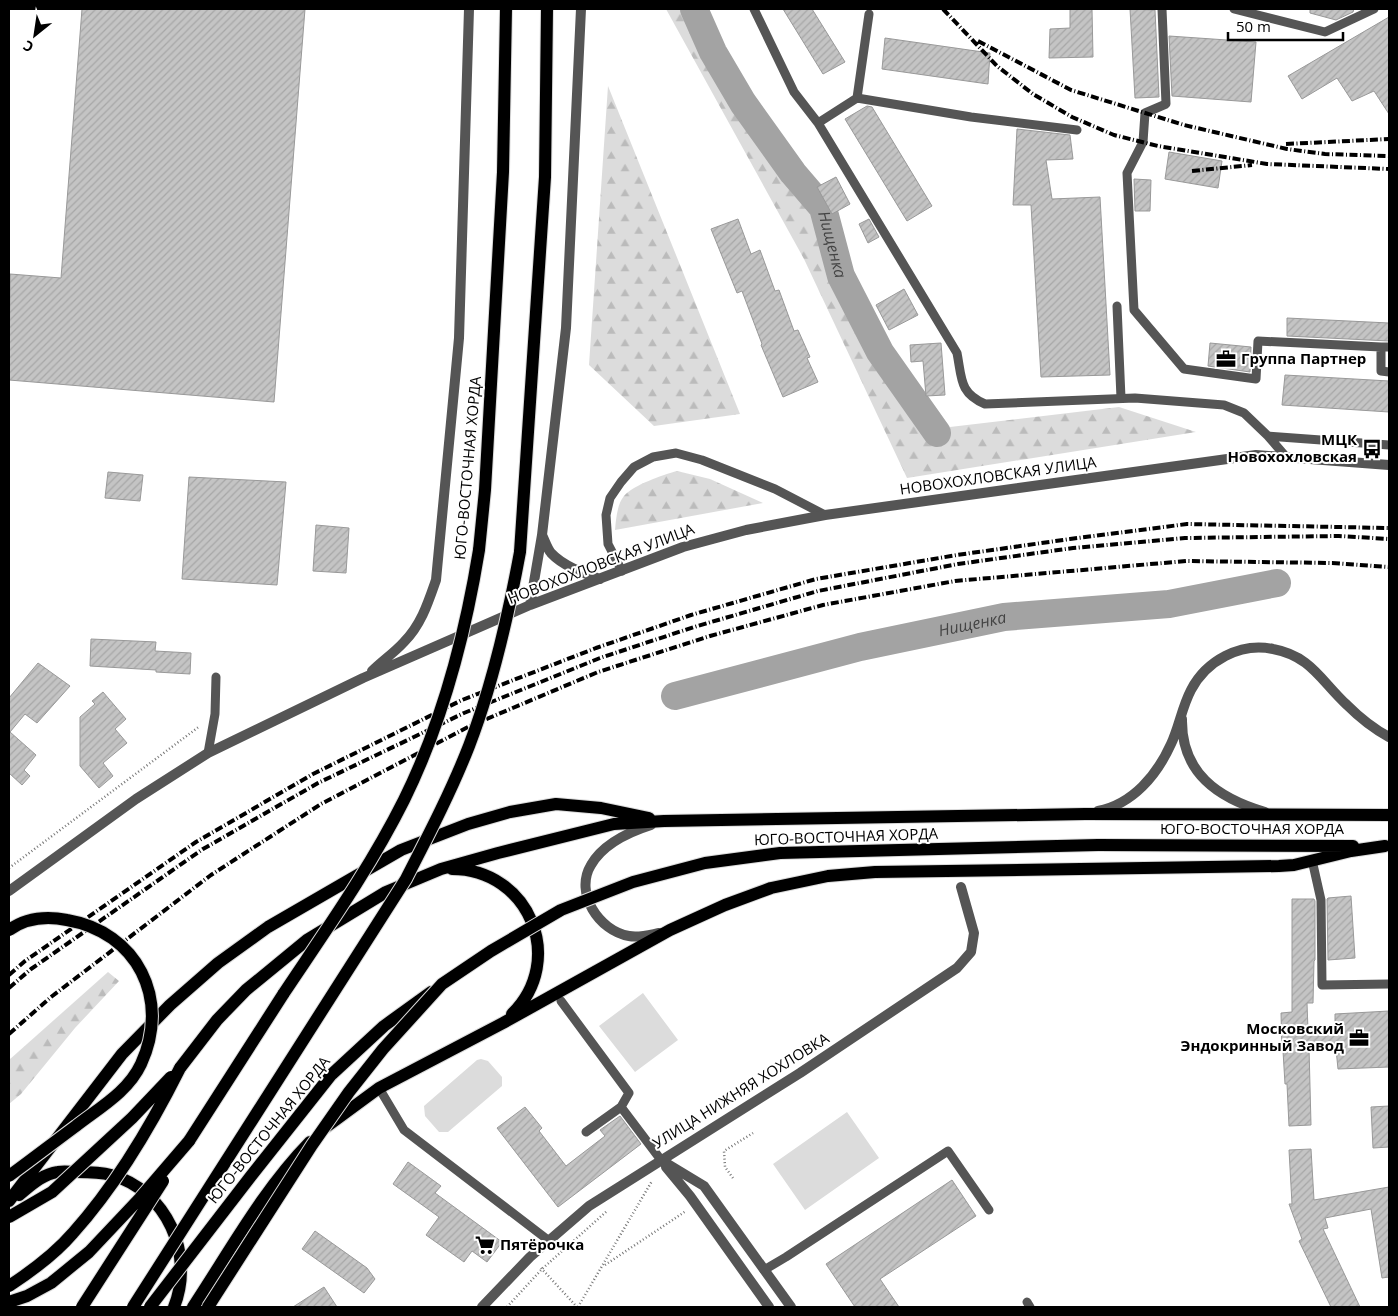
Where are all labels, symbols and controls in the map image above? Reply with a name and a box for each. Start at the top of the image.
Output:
north arrow [10,10,60,60]
scale bar [1228,10,1343,42]
text: 50 m [1236,16,1271,36]
text: С [20,36,37,57]
water label: Нищенка [813,208,852,280]
office icon: Группа Партнер [1215,348,1237,370]
place label: Группа Партнер [1241,348,1366,368]
street label: ЮГО-ВОСТОЧНАЯ ХОРДА [449,375,485,561]
place label: МЦК Новохохловская [1228,429,1358,466]
bus stop icon: МЦК Новохохловская [1361,438,1383,460]
street label: НОВОХОХЛОВСКАЯ УЛИЦА [898,451,1098,499]
street label: НОВОХОХЛОВСКАЯ УЛИЦА [505,518,697,608]
water label: Нищенка [936,606,1008,641]
street label: ЮГО-ВОСТОЧНАЯ ХОРДА [1160,818,1345,838]
street label: ЮГО-ВОСТОЧНАЯ ХОРДА [754,823,939,849]
place label: Московский Эндокринный Завод [1181,1018,1344,1055]
street label: УЛИЦА НИЖНЯЯ ХОХЛОВКА [649,1027,833,1153]
office icon: Московский Эндокринный Завод [1348,1027,1370,1049]
street label: ЮГО-ВОСТОЧНАЯ ХОРДА [202,1051,334,1207]
supermarket icon: Пятёрочка [474,1234,496,1256]
place label: Пятёрочка [500,1234,584,1254]

